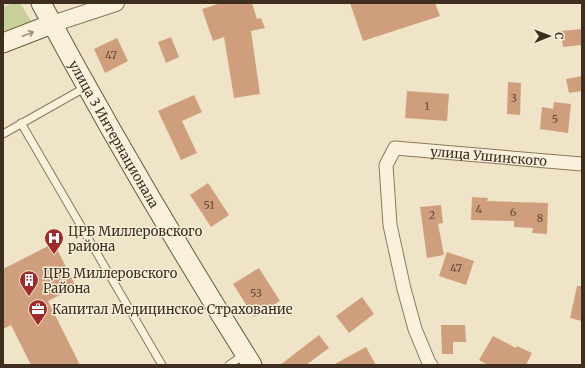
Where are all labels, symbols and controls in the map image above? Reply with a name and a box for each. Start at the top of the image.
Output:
north arrow [529,16,569,56]
one-way arrow [21,29,33,37]
text: С [552,32,566,40]
house number: 47 [105,48,117,62]
street label: улица 3 Интернационала [65,57,163,211]
house number: 3 [511,91,517,105]
house number: 1 [425,99,430,113]
house number: 5 [552,112,558,126]
street label: улица Ушинского [430,143,548,170]
house number: 51 [204,198,214,212]
house number: 4 [476,202,483,216]
house number: 6 [510,205,517,219]
house number: 2 [429,208,435,222]
house number: 8 [537,211,544,225]
place label: ЦРБ Миллеровского района [68,223,203,255]
hospital icon: ЦРБ Миллеровского района [43,227,65,255]
house number: 47 [450,261,462,275]
place label: ЦРБ Миллеровского Района [43,265,178,297]
building icon: ЦРБ Миллеровского Района [18,269,40,297]
house number: 53 [250,286,262,300]
office icon: Капитал Медицинское Страхование [27,298,49,326]
place label: Капитал Медицинское Страхование [52,301,293,318]

